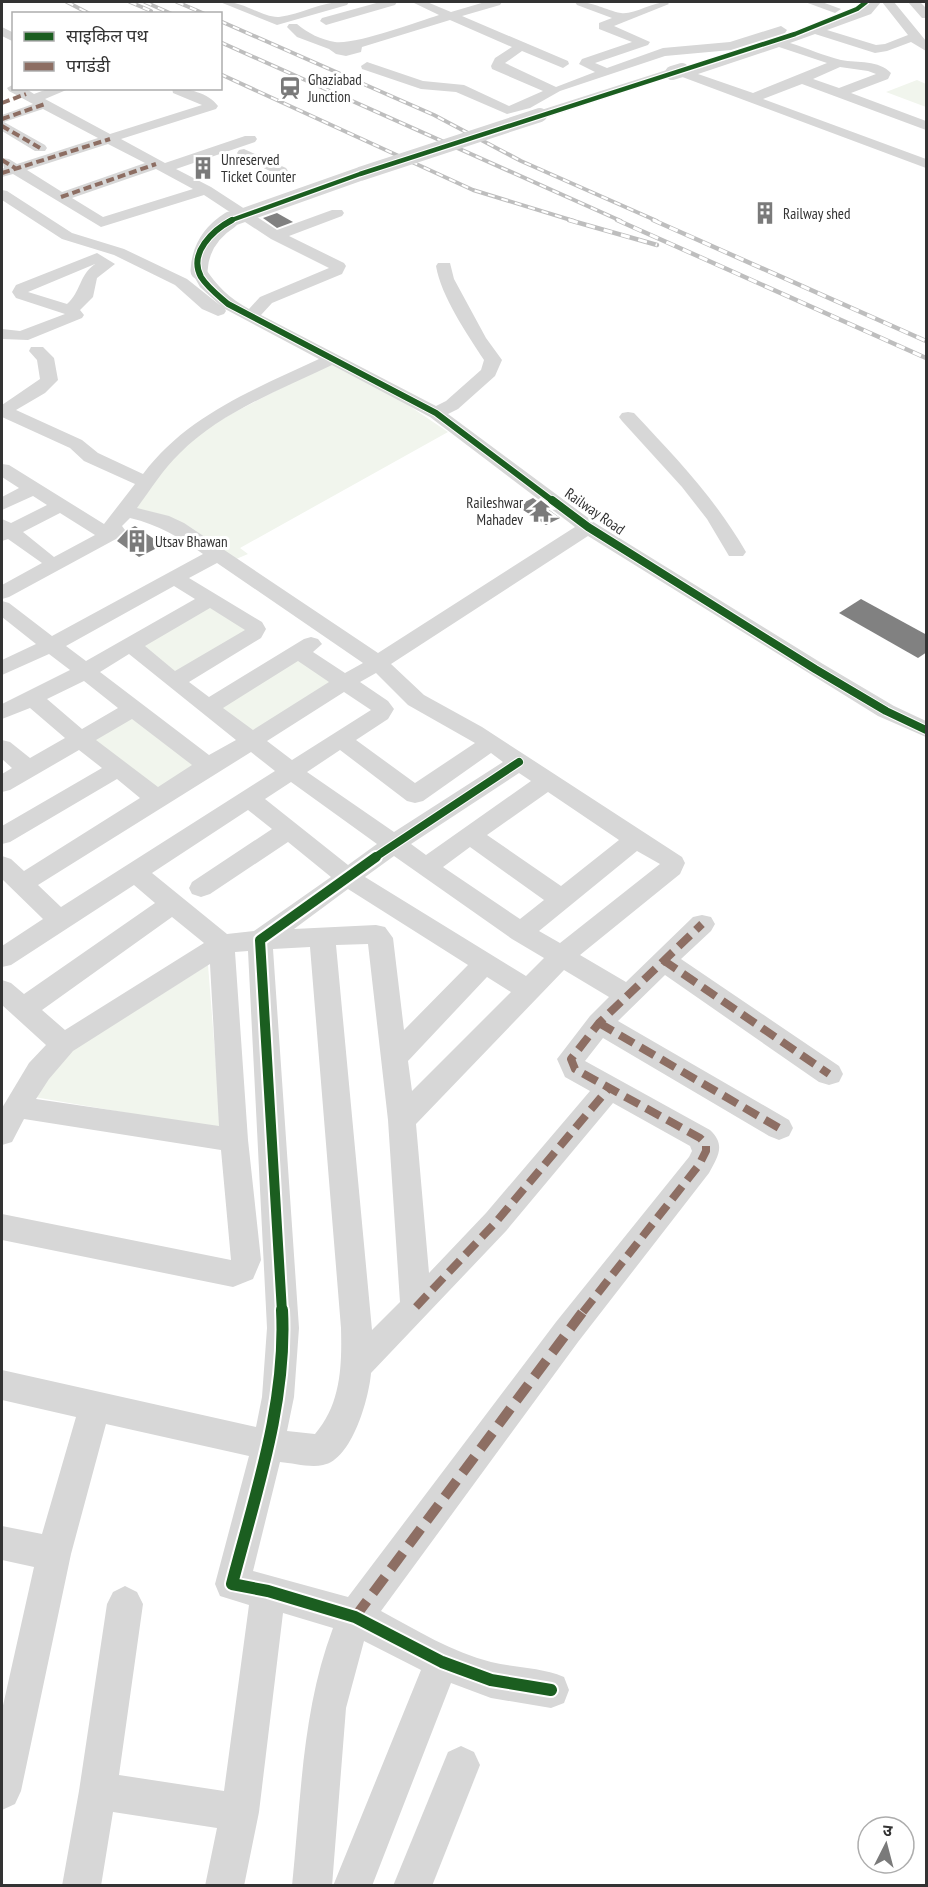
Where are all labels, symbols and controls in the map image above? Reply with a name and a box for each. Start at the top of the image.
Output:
legend [12,12,222,90]
text: साइकिल पथ [66,24,148,47]
text: पगडंडी [66,54,111,77]
place label: Ghaziabad Junction [307,70,362,106]
station icon: Ghaziabad Junction [277,75,303,101]
place label: Unreserved Ticket Counter [221,150,297,186]
building icon: Unreserved Ticket Counter [190,155,216,181]
building icon: Railway shed [752,200,778,226]
place label: Railway shed [783,204,851,223]
street label: Railway Road [561,483,629,539]
place label: Raileshwar Mahadev [466,493,524,529]
temple icon: Raileshwar Mahadev [528,498,554,524]
building icon: Utsav Bhawan [124,528,150,554]
place label: Utsav Bhawan [155,532,228,551]
north arrow [856,1815,916,1875]
text: उ [882,1820,894,1841]

